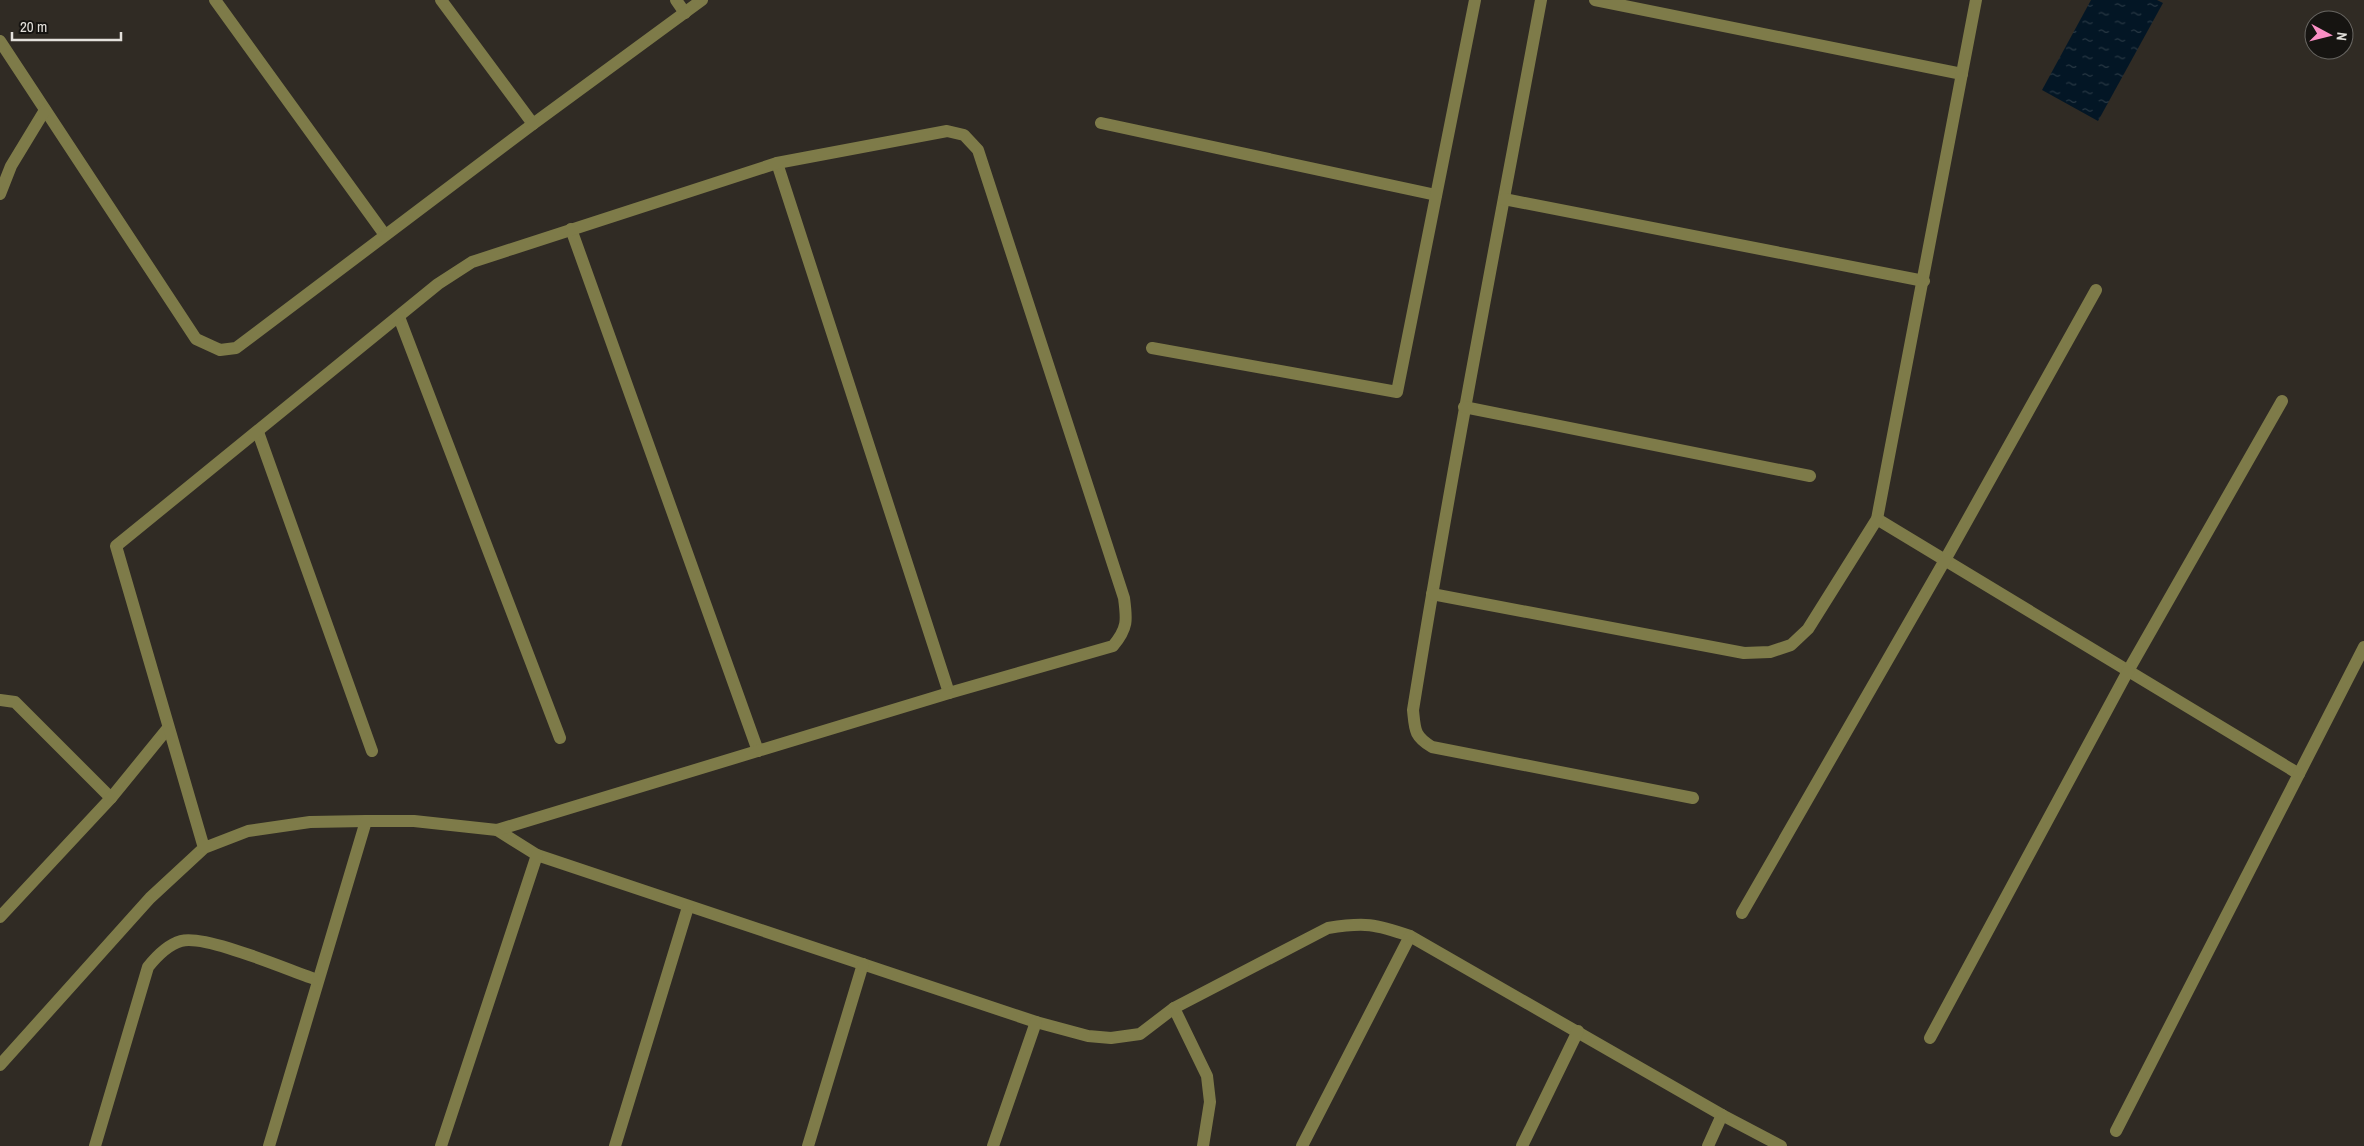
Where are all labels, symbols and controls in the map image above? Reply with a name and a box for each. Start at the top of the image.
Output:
scale bar [12,10,121,42]
north arrow [2304,10,2354,60]
text: 20 m [20,16,47,37]
text: N [2332,31,2351,42]

